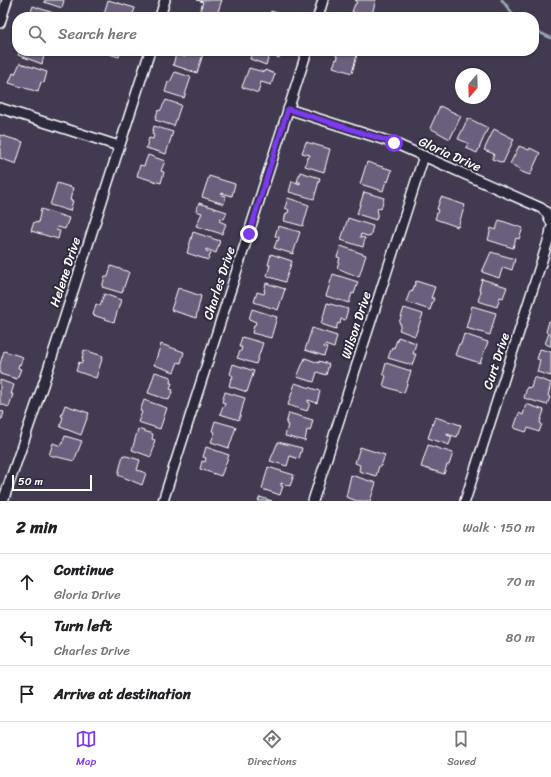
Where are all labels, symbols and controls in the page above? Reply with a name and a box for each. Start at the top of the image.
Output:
search box [12,12,539,56]
text: Search here [58,21,137,47]
icon: search [26,23,48,45]
north arrow [455,68,491,104]
street label: Gloria Drive [415,130,485,178]
route start [385,134,403,152]
route end [240,225,258,243]
street label: Helene Drive [43,234,87,310]
street label: Charles Drive [196,243,242,323]
street label: Wilson Drive [334,288,378,362]
street label: Curt Drive [476,330,516,392]
text: 50 m [18,472,43,491]
scale bar [12,473,92,492]
text: 2 min [16,512,57,542]
text: Walk · 150 m [462,516,535,539]
text: Continue [54,557,114,583]
text: 70 m [506,570,535,593]
icon: ahead [16,571,38,593]
text: Gloria Drive [54,583,121,606]
text: Turn left [54,613,112,639]
text: 80 m [506,626,535,649]
icon: left [16,627,38,649]
text: Charles Drive [54,639,130,662]
text: Arrive at destination [54,681,191,707]
icon: arrive [16,683,38,705]
tab: Map [75,728,97,771]
tab: Directions [247,728,297,771]
tab: Saved [447,728,476,771]

